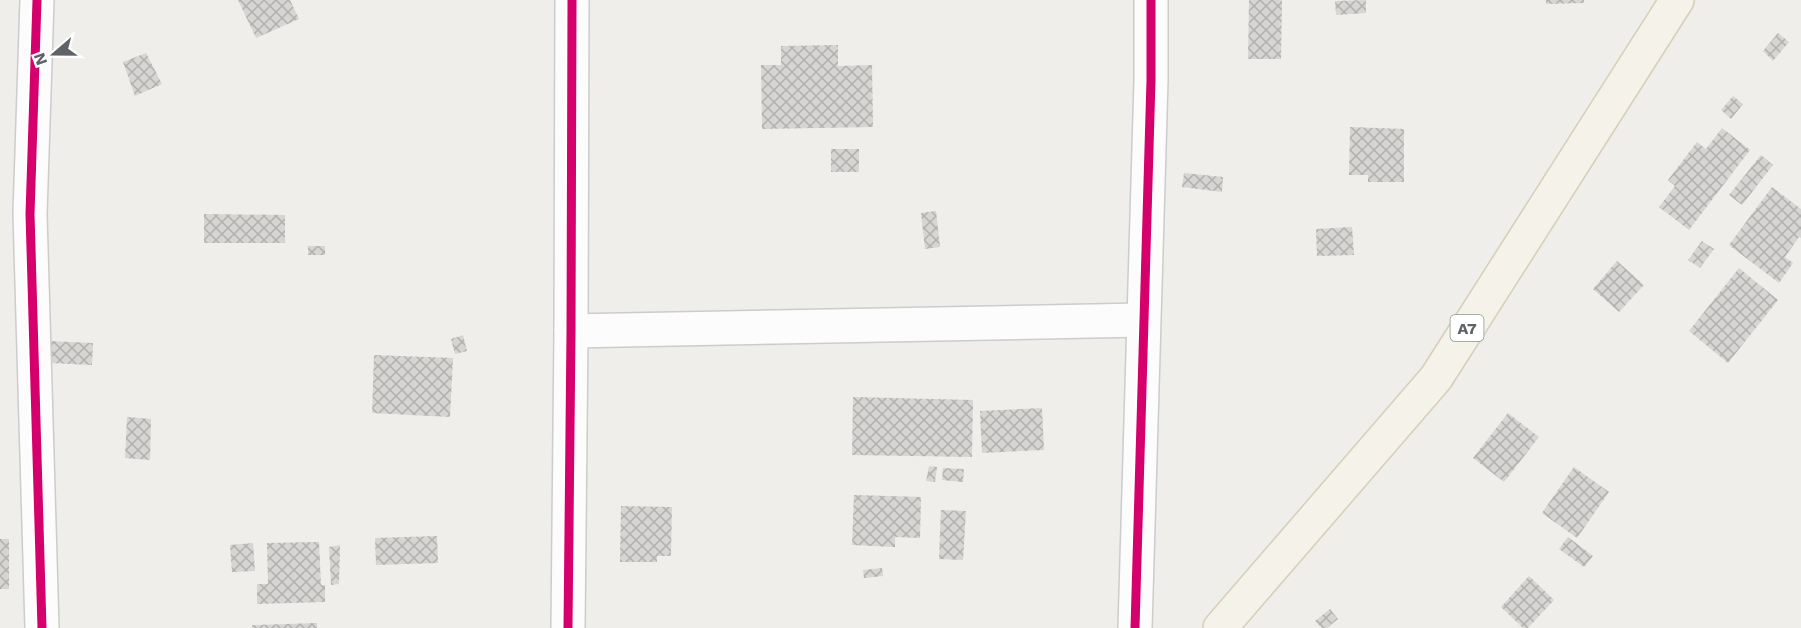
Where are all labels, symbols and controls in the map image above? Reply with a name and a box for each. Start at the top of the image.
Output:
north arrow [24,24,84,84]
text: N [29,50,51,68]
road number: A7 [1450,315,1484,341]

